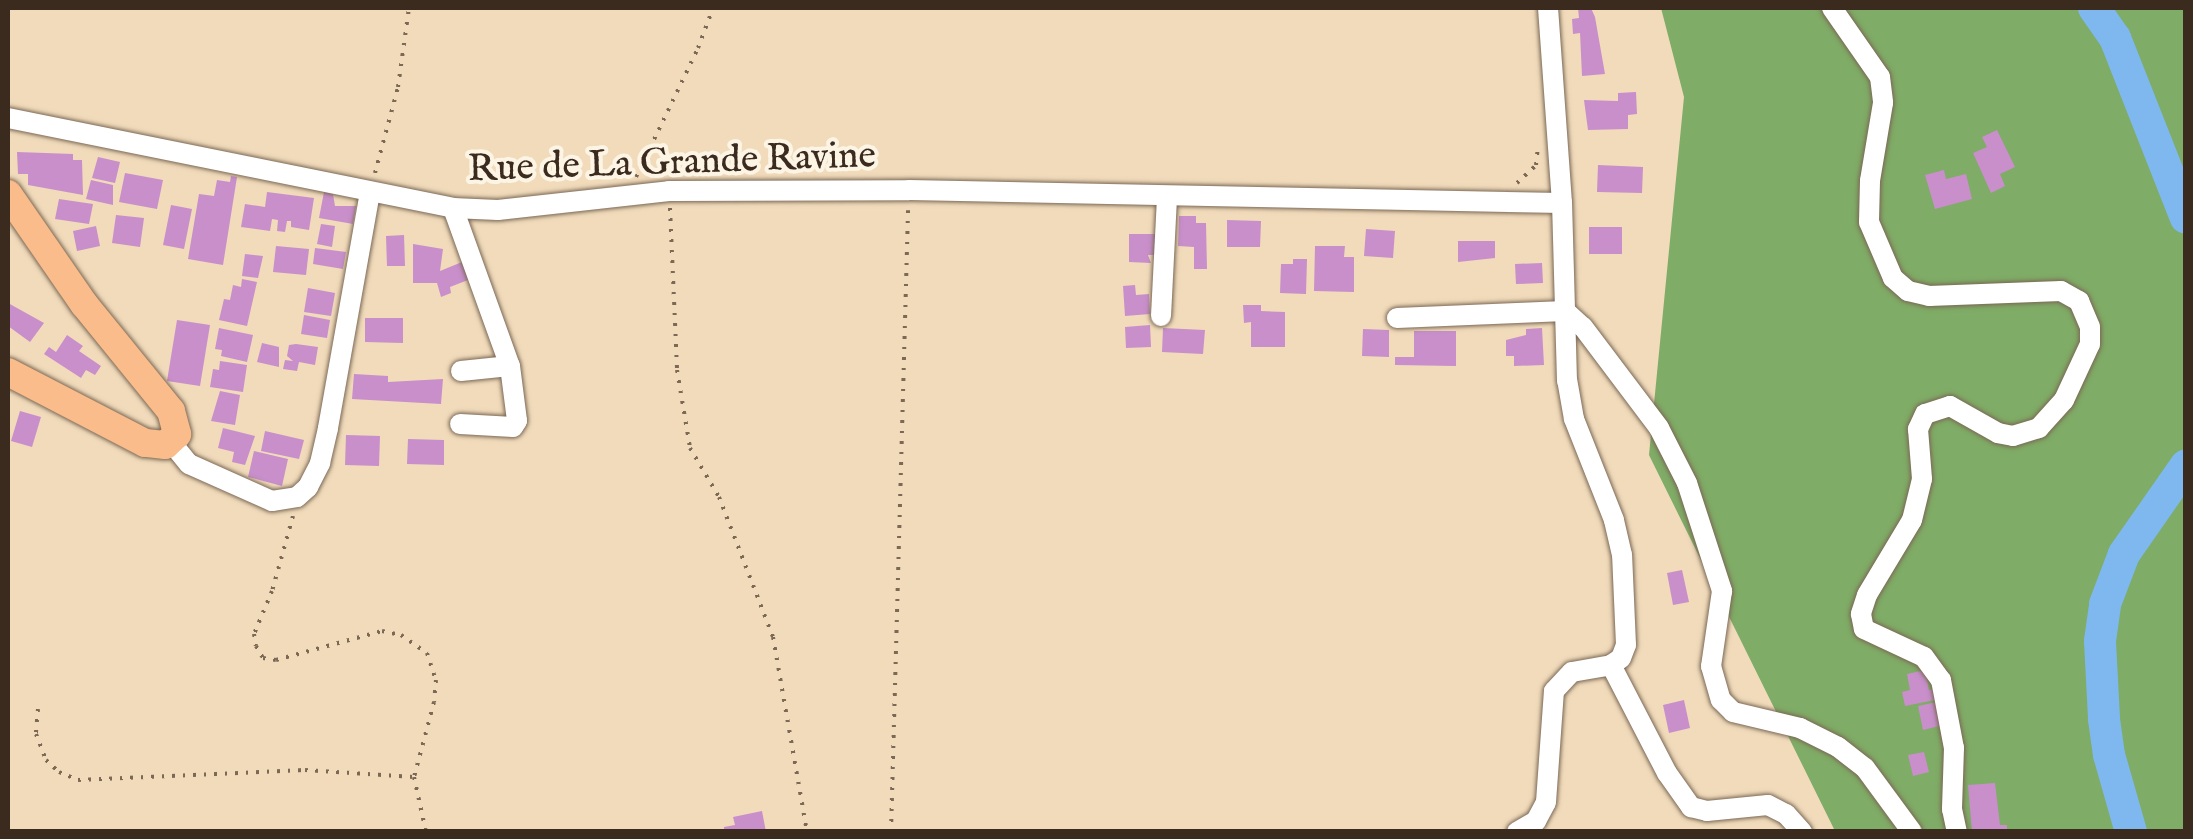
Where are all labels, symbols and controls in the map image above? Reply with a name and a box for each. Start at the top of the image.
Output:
street label: Rue de La Grande Ravine [467,134,877,194]

